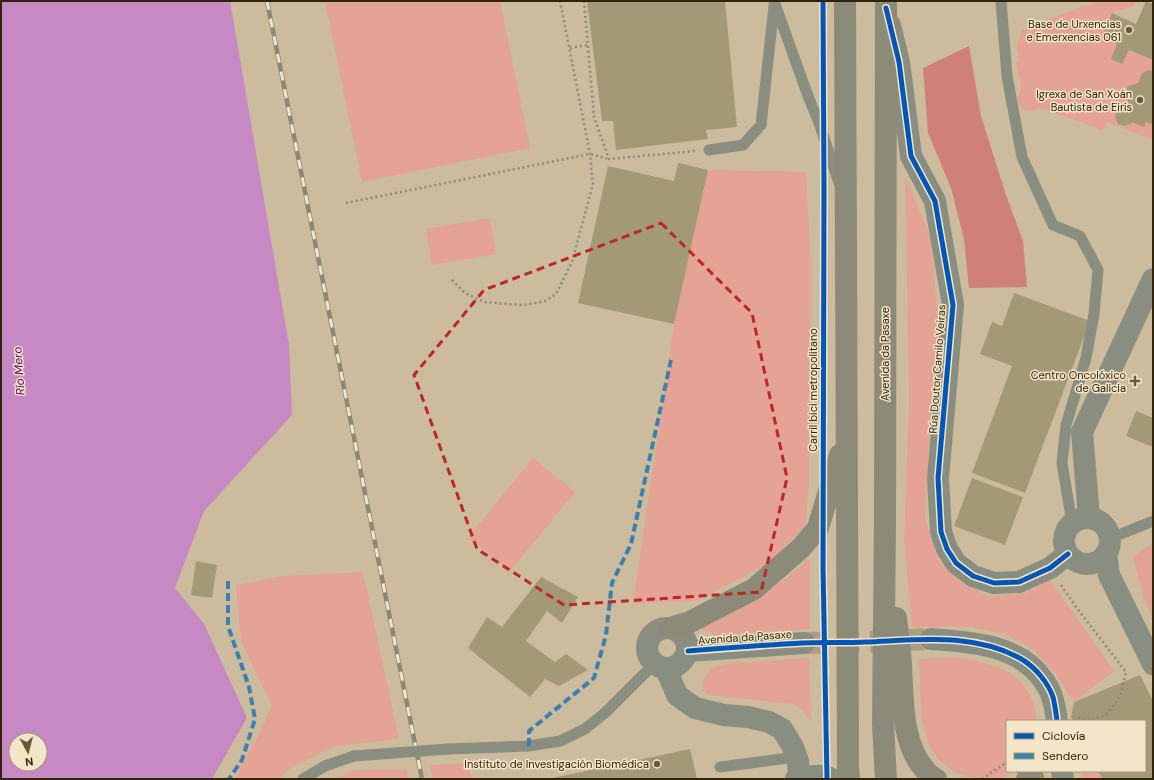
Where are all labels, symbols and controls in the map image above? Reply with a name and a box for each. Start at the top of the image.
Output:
place label: Base de Urxencias e Emerxencias 061 [1026,17,1121,44]
marker: Base de Urxencias e Emerxencias 061 [1124,25,1134,35]
place label: Igrexa de San Xoán Bautista de Eirís [1036,87,1132,114]
marker: Igrexa de San Xoán Bautista de Eirís [1135,95,1145,105]
street label: Rúa Doutor Camilo Veiras [926,304,948,434]
street label: Avenida da Pasaxe [878,307,892,401]
street label: Carril bici metropolitano [806,328,820,452]
water label: Río Mero [9,346,29,396]
place label: Centro Oncolóxico de Galicia [1031,368,1126,395]
marker: Centro Oncolóxico de Galicia [1129,375,1141,387]
street label: Avenida da Pasaxe [698,627,792,647]
legend [1006,720,1146,772]
text: Ciclovía [1042,728,1085,744]
north arrow [8,732,48,772]
text: Sendero [1042,748,1088,764]
text: N [24,754,34,769]
place label: Instituto de Investigación Biomédica [464,757,649,771]
marker: Instituto de Investigación Biomédica [652,759,662,769]

